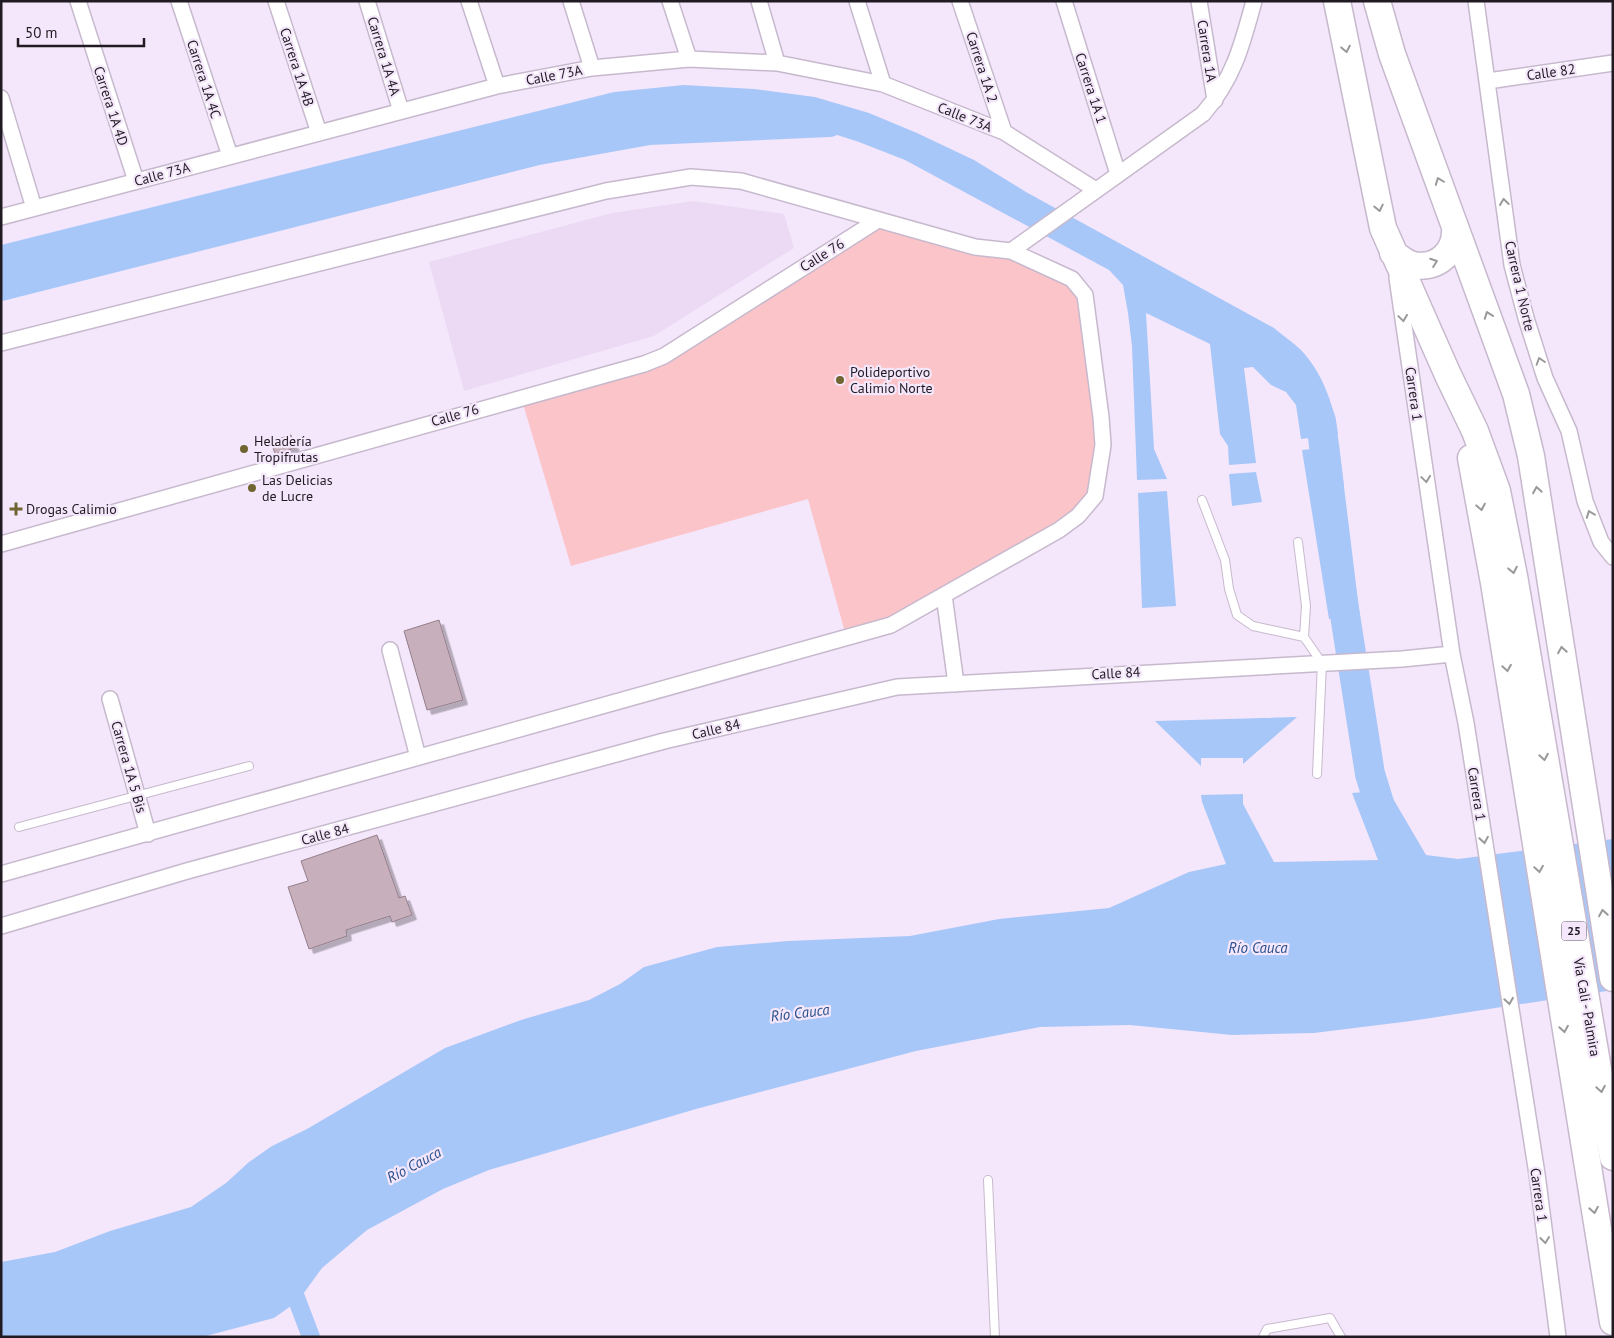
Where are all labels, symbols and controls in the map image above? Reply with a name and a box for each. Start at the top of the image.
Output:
street label: Carrera 1A 4A [363,14,405,98]
scale bar [18,15,144,47]
street label: Carrera 1A [1193,19,1221,84]
text: 50 m [25,23,58,42]
street label: Carrera 1A 4B [276,25,318,109]
street label: Carrera 1A 2 [962,29,1002,105]
street label: Carrera 1A 4C [183,38,225,120]
one-way arrow [1340,45,1351,54]
street label: Carrera 1A 1 [1071,50,1111,126]
street label: Calle 82 [1525,60,1577,84]
street label: Calle 73A [524,61,585,89]
street label: Carrera 1A 4D [90,64,132,148]
street label: Calle 73A [935,98,996,136]
street label: Calle 73A [132,158,193,190]
one-way arrow [1435,177,1445,186]
one-way arrow [1499,198,1510,206]
one-way arrow [1373,204,1384,213]
street label: Calle 76 [796,234,848,276]
street label: Carrera 1 Norte [1501,239,1539,333]
one-way arrow [1429,258,1438,268]
one-way arrow [1484,311,1494,320]
one-way arrow [1397,314,1407,322]
one-way arrow [1535,357,1545,365]
place label: Polideportivo Calimio Norte [850,363,933,397]
street label: Carrera 1 [1401,366,1427,422]
marker: Polideportivo Calimio Norte [834,374,846,386]
street label: Calle 76 [429,400,481,430]
place label: Heladería Tropifrutas [254,432,318,466]
marker: Heladería Tropifrutas [238,443,250,455]
place label: Las Delicias de Lucre [262,471,333,505]
one-way arrow [1420,475,1431,483]
marker: Las Delicias de Lucre [246,482,258,494]
one-way arrow [1532,485,1542,494]
place label: Drogas Calimio [26,500,117,518]
marker: Drogas Calimio [10,503,22,515]
one-way arrow [1475,503,1486,512]
one-way arrow [1586,510,1596,519]
one-way arrow [1507,565,1517,574]
one-way arrow [1557,646,1568,654]
street label: Calle 84 [1091,663,1141,683]
one-way arrow [1501,663,1511,672]
street label: Calle 84 [690,715,742,743]
street label: Carrera 1A 5 Bis [107,719,151,815]
one-way arrow [1539,752,1549,761]
street label: Carrera 1 [1464,766,1490,822]
street label: Calle 84 [299,819,351,849]
one-way arrow [1479,836,1489,845]
one-way arrow [1533,864,1543,873]
one-way arrow [1598,908,1608,917]
road number: 25 [1562,921,1586,940]
water label: Río Cauca [1228,938,1288,957]
street label: Vía Cali - Palmira [1569,955,1605,1058]
one-way arrow [1504,997,1514,1005]
water label: Río Cauca [769,999,831,1026]
one-way arrow [1559,1025,1569,1033]
one-way arrow [1596,1085,1606,1094]
water label: Río Cauca [383,1142,445,1187]
street label: Carrera 1 [1526,1167,1552,1223]
one-way arrow [1588,1206,1598,1215]
one-way arrow [1539,1236,1550,1244]

